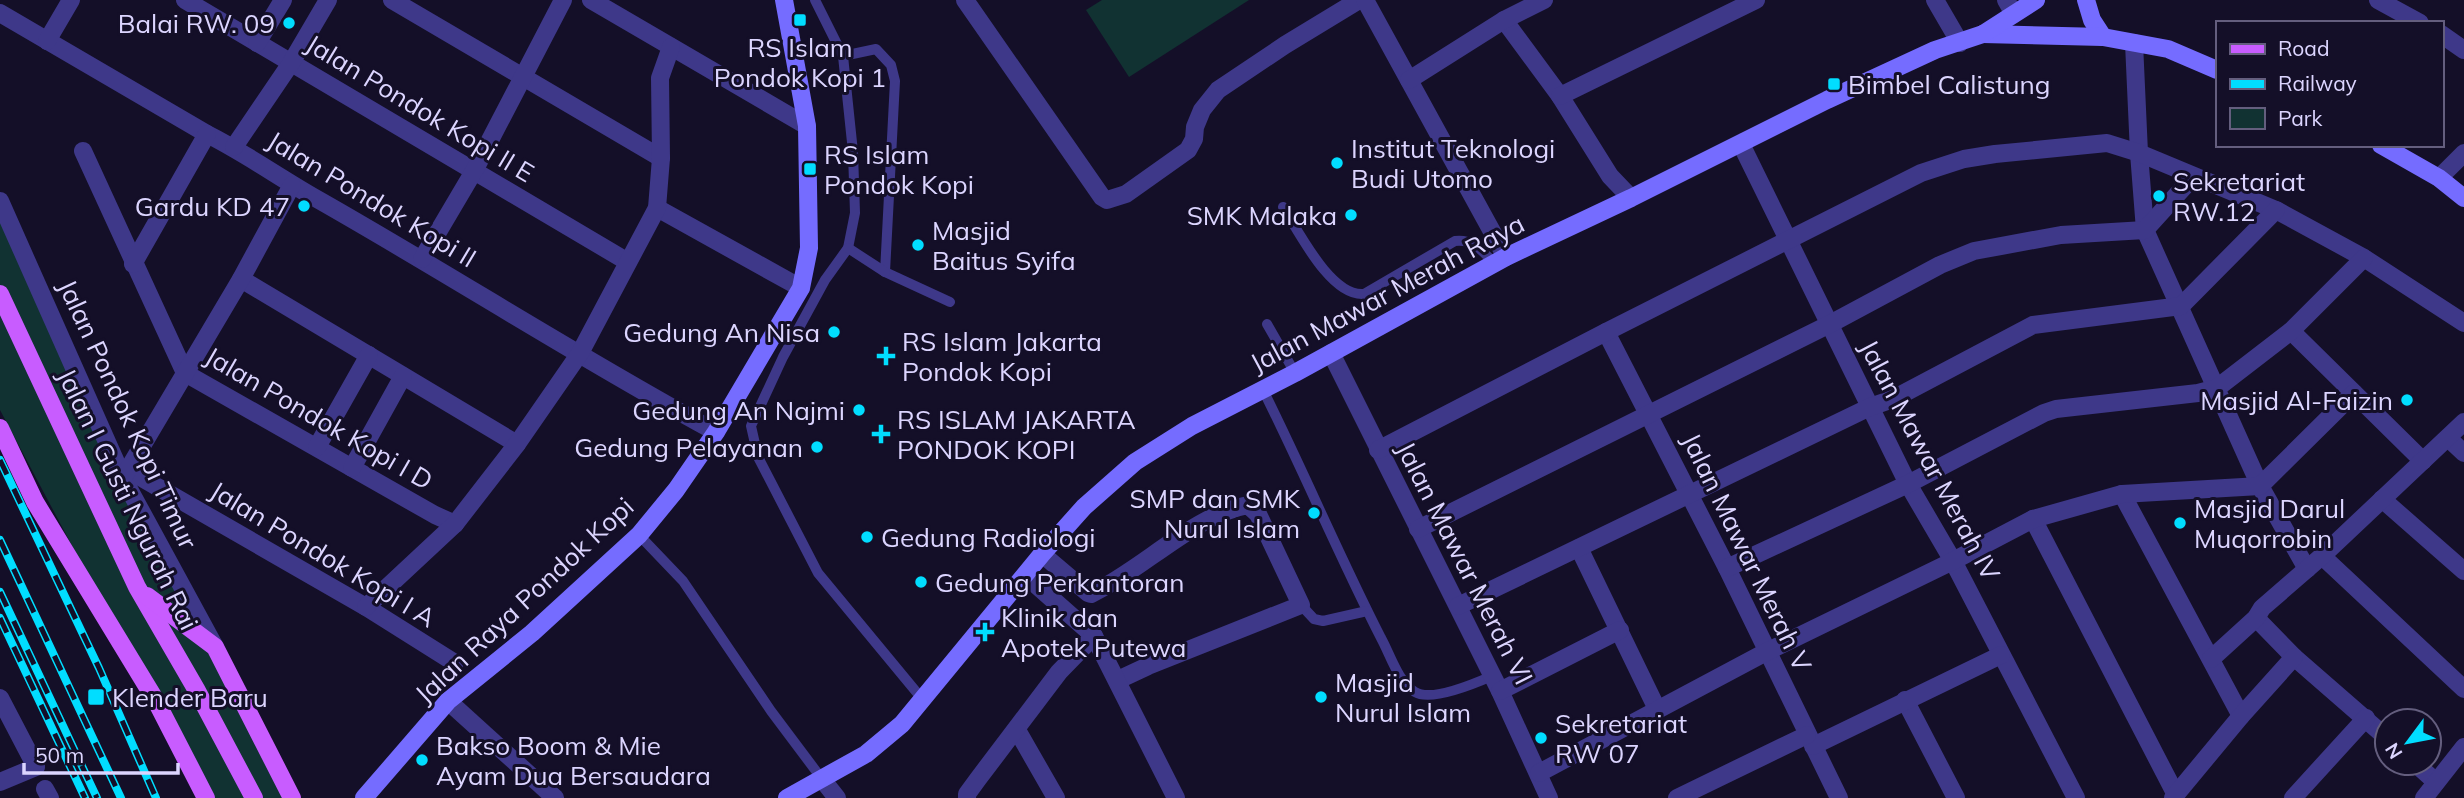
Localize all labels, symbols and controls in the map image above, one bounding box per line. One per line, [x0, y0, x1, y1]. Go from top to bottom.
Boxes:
place label: Balai RW. 09 [118, 7, 275, 40]
marker: RS Islam Pondok Kopi 1 [792, 12, 808, 28]
marker: Balai RW. 09 [281, 15, 297, 31]
legend [2216, 21, 2443, 147]
street label: Jalan Pondok Kopi II E [300, 27, 540, 189]
place label: RS Islam Pondok Kopi 1 [714, 31, 886, 94]
text: Road [2278, 35, 2329, 61]
place label: Bimbel Calistung [1848, 68, 2051, 101]
text: Railway [2278, 70, 2357, 96]
marker: Bimbel Calistung [1826, 76, 1842, 92]
text: Park [2278, 105, 2322, 131]
street label: Jalan Pondok Kopi II [261, 124, 483, 274]
place label: Institut Teknologi Budi Utomo [1351, 132, 1555, 195]
place label: RS Islam Pondok Kopi [824, 138, 974, 201]
marker: Institut Teknologi Budi Utomo [1329, 155, 1345, 171]
marker: RS Islam Pondok Kopi [802, 161, 818, 177]
place label: Sekretariat RW.12 [2173, 165, 2305, 228]
marker: Sekretariat RW.12 [2151, 188, 2167, 204]
place label: Gardu KD 47 [135, 190, 290, 223]
marker: Gardu KD 47 [296, 198, 312, 214]
place label: SMK Malaka [1187, 199, 1337, 232]
street label: Jalan Mawar Merah Raya [1244, 207, 1530, 379]
marker: SMK Malaka [1343, 207, 1359, 223]
place label: Masjid Baitus Syifa [932, 214, 1076, 277]
marker: Masjid Baitus Syifa [910, 237, 926, 253]
street label: Jalan Pondok Kopi Timur [51, 274, 205, 555]
place label: Gedung An Nisa [623, 316, 820, 349]
marker: Gedung An Nisa [826, 324, 842, 340]
place label: RS Islam Jakarta Pondok Kopi [902, 325, 1102, 388]
street label: Jalan Mawar Merah IV [1852, 334, 2008, 587]
street label: Jalan Pondok Kopi I D [199, 339, 439, 497]
marker: RS Islam Jakarta Pondok Kopi [876, 346, 896, 366]
street label: Jalan I Gusti Ngurah Rai [50, 363, 206, 635]
place label: Masjid Al-Faizin [2200, 384, 2393, 417]
marker: Masjid Al-Faizin [2399, 392, 2415, 408]
place label: Gedung An Najmi [632, 394, 845, 427]
marker: Gedung An Najmi [851, 402, 867, 418]
place label: RS ISLAM JAKARTA PONDOK KOPI [897, 403, 1136, 466]
marker: RS ISLAM JAKARTA PONDOK KOPI [871, 424, 891, 444]
street label: Jalan Mawar Merah V [1675, 427, 1820, 677]
place label: Gedung Pelayanan [574, 431, 803, 464]
street label: Jalan Mawar Merah VI [1389, 436, 1541, 690]
marker: Gedung Pelayanan [809, 439, 825, 455]
street label: Jalan Pondok Kopi I A [204, 474, 442, 634]
place label: SMP dan SMK Nurul Islam [1130, 482, 1301, 545]
street label: Jalan Raya Pondok Kopi [408, 490, 640, 710]
place label: Masjid Darul Muqorrobin [2194, 492, 2345, 555]
marker: SMP dan SMK Nurul Islam [1306, 505, 1322, 521]
marker: Masjid Darul Muqorrobin [2172, 515, 2188, 531]
place label: Gedung Radiologi [881, 521, 1096, 554]
marker: Gedung Radiologi [859, 529, 875, 545]
place label: Gedung Perkantoran [935, 566, 1184, 599]
marker: Gedung Perkantoran [913, 574, 929, 590]
place label: Klinik dan Apotek Putewa [1001, 601, 1186, 664]
marker: Klinik dan Apotek Putewa [975, 622, 995, 642]
place label: Masjid Nurul Islam [1335, 666, 1471, 729]
place label: Klender Baru [112, 681, 268, 714]
marker: Klender Baru [86, 687, 106, 707]
marker: Masjid Nurul Islam [1313, 689, 1329, 705]
place label: Sekretariat RW 07 [1555, 707, 1687, 770]
north arrow [2373, 707, 2443, 777]
place label: Bakso Boom & Mie Ayam Dua Bersaudara [436, 729, 711, 792]
marker: Sekretariat RW 07 [1533, 730, 1549, 746]
scale bar [24, 732, 178, 776]
text: N [2380, 739, 2408, 763]
text: 50 m [35, 742, 84, 768]
marker: Bakso Boom & Mie Ayam Dua Bersaudara [414, 752, 430, 768]

